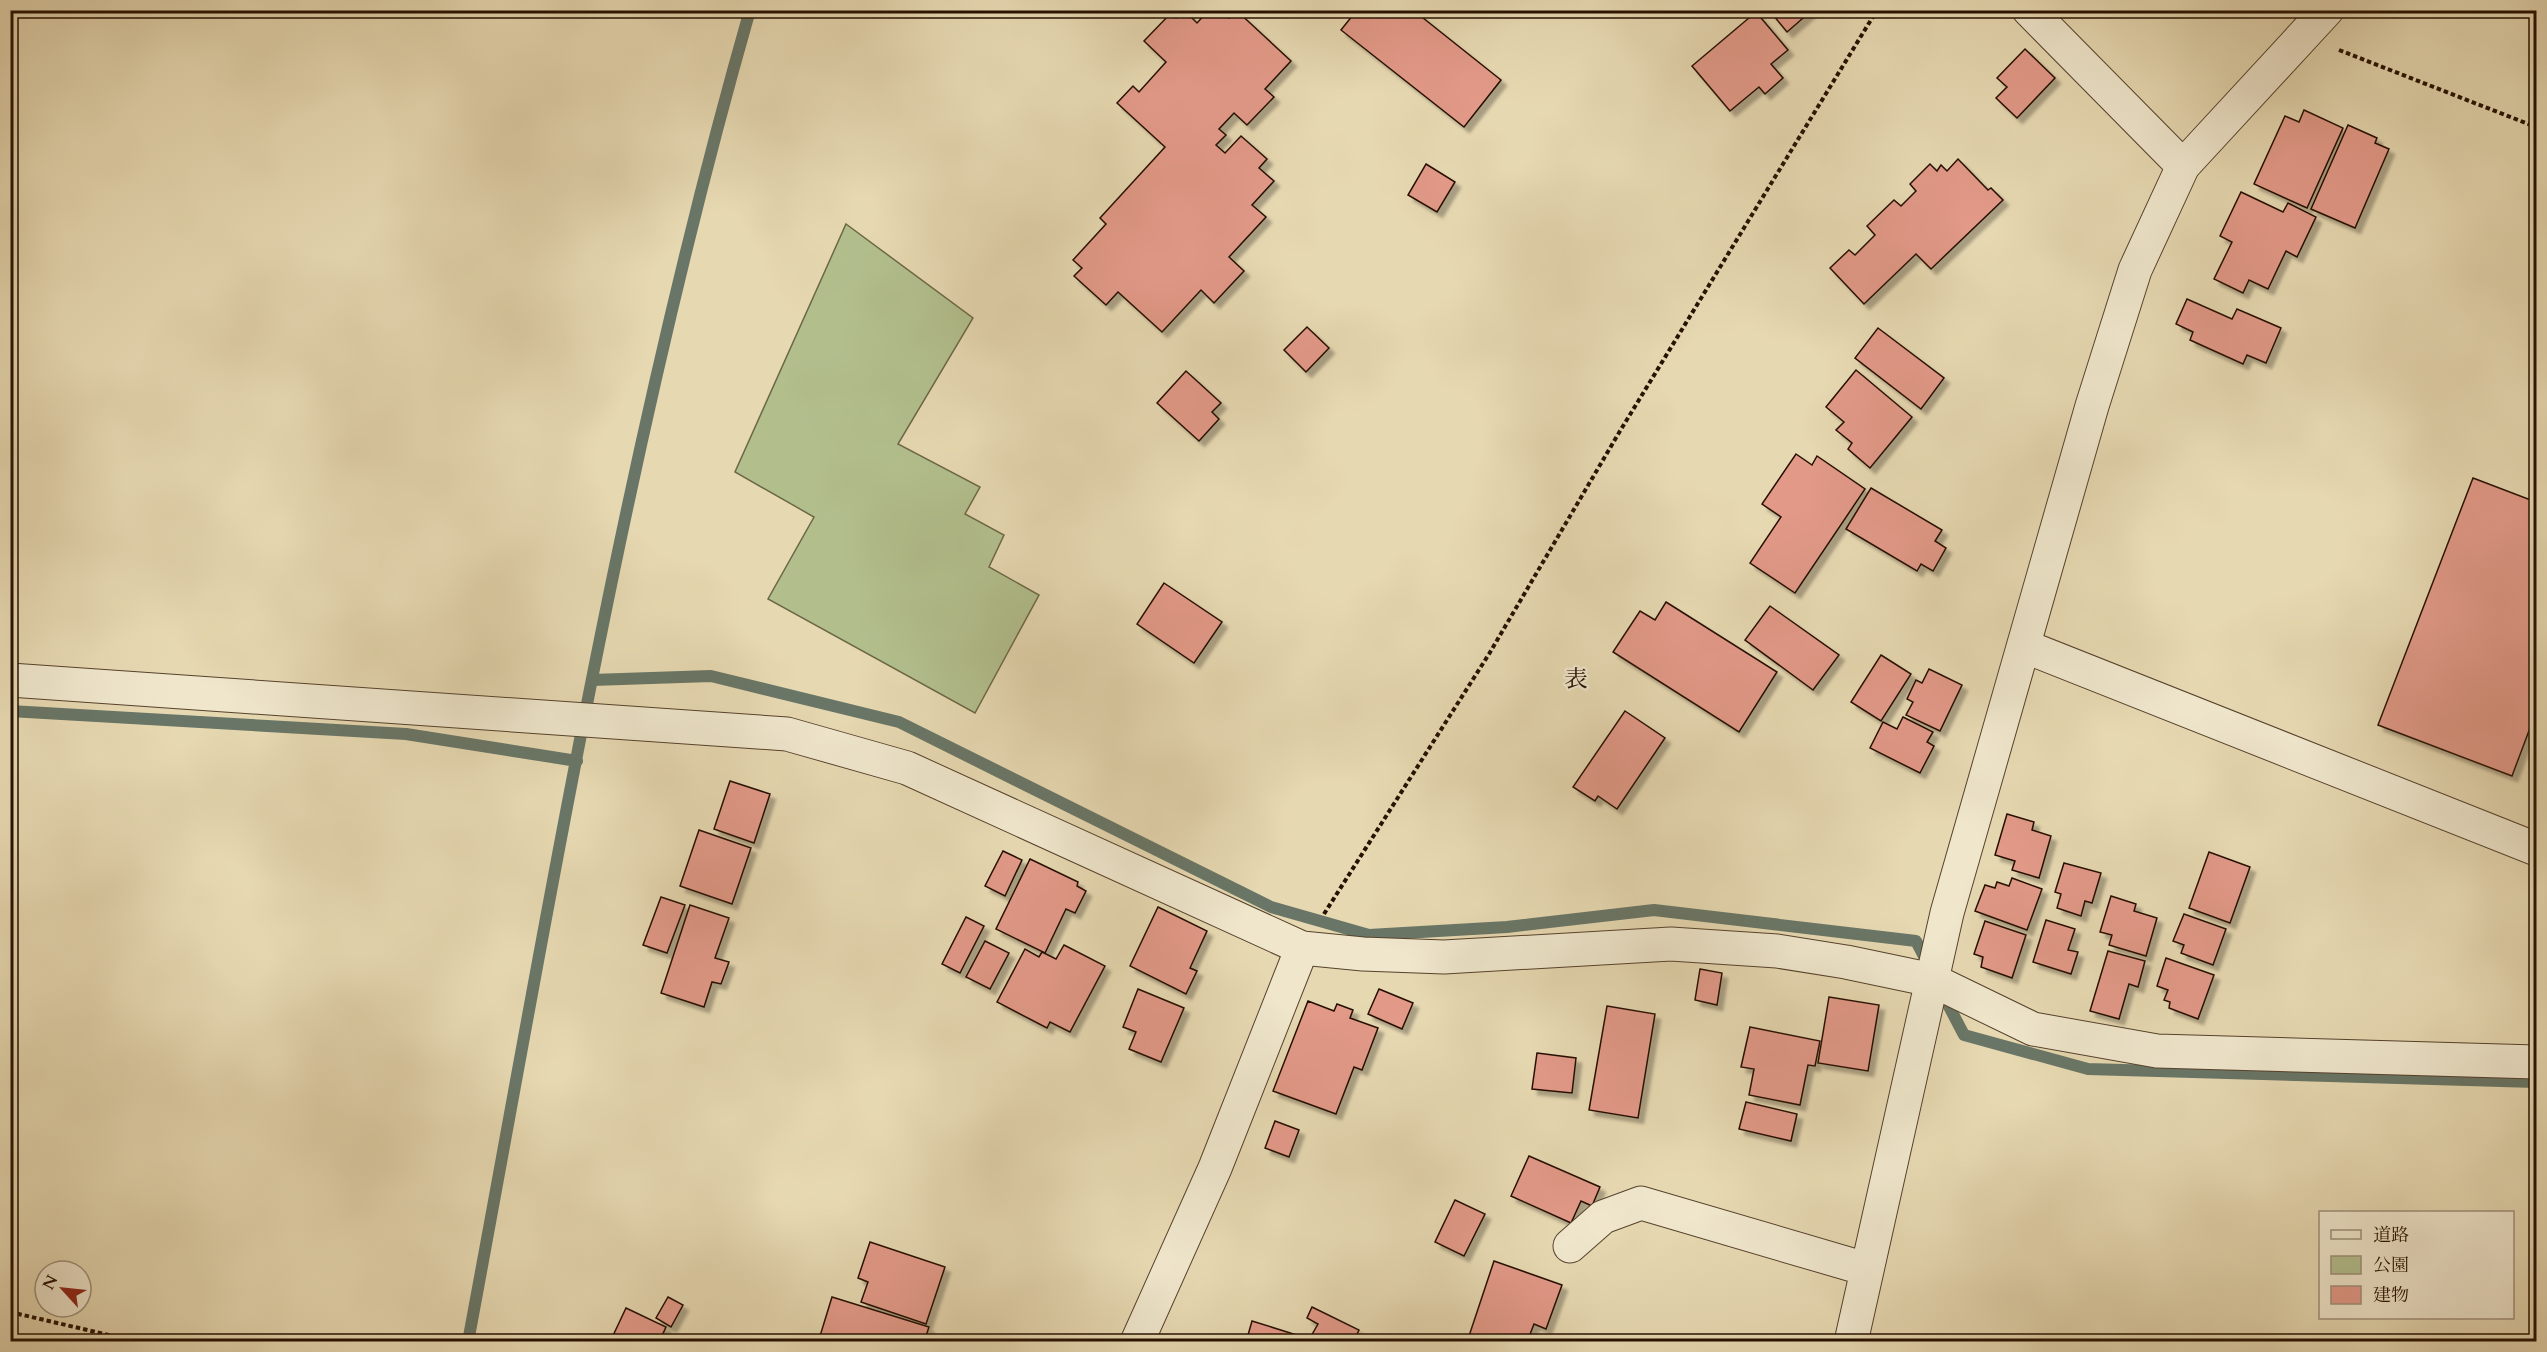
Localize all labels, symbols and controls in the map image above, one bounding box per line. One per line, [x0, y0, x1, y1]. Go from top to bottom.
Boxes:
district label: 表 [1564, 663, 1588, 696]
legend [2319, 1211, 2514, 1319]
text: 道路 [2373, 1223, 2409, 1248]
text: 公園 [2373, 1253, 2409, 1278]
north arrow [33, 1259, 93, 1319]
text: N [38, 1271, 64, 1294]
text: 建物 [2373, 1283, 2409, 1308]

